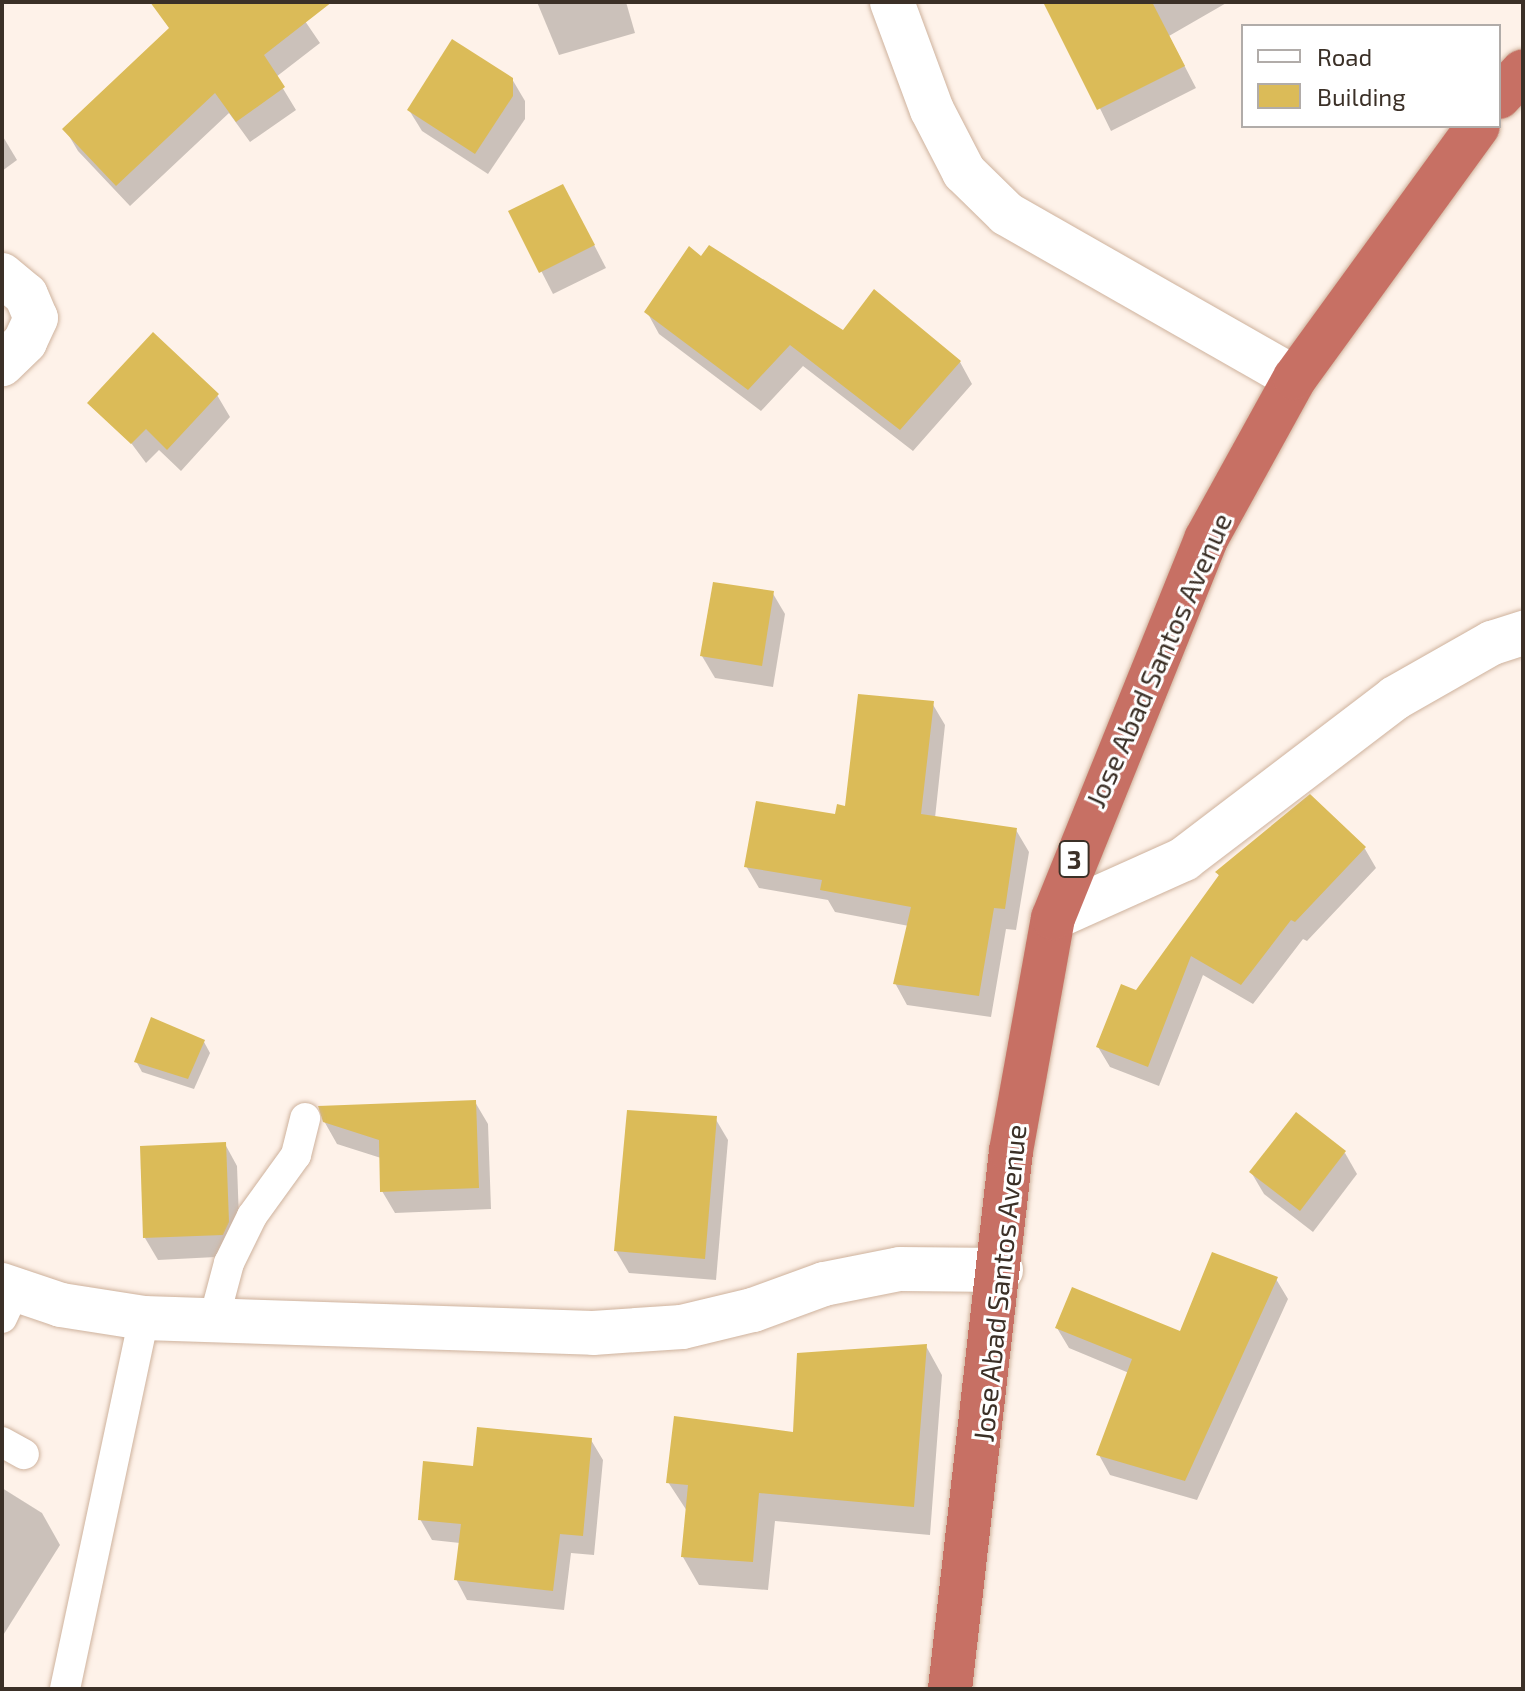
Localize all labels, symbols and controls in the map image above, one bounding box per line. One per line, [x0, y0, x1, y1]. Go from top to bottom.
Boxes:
legend [1241, 24, 1501, 128]
text: Road [1317, 42, 1372, 71]
text: Building [1317, 82, 1406, 111]
street label: Jose Abad Santos Avenue [1078, 507, 1238, 813]
road number: 3 [1058, 837, 1090, 881]
street label: Jose Abad Santos Avenue [966, 1122, 1032, 1444]

